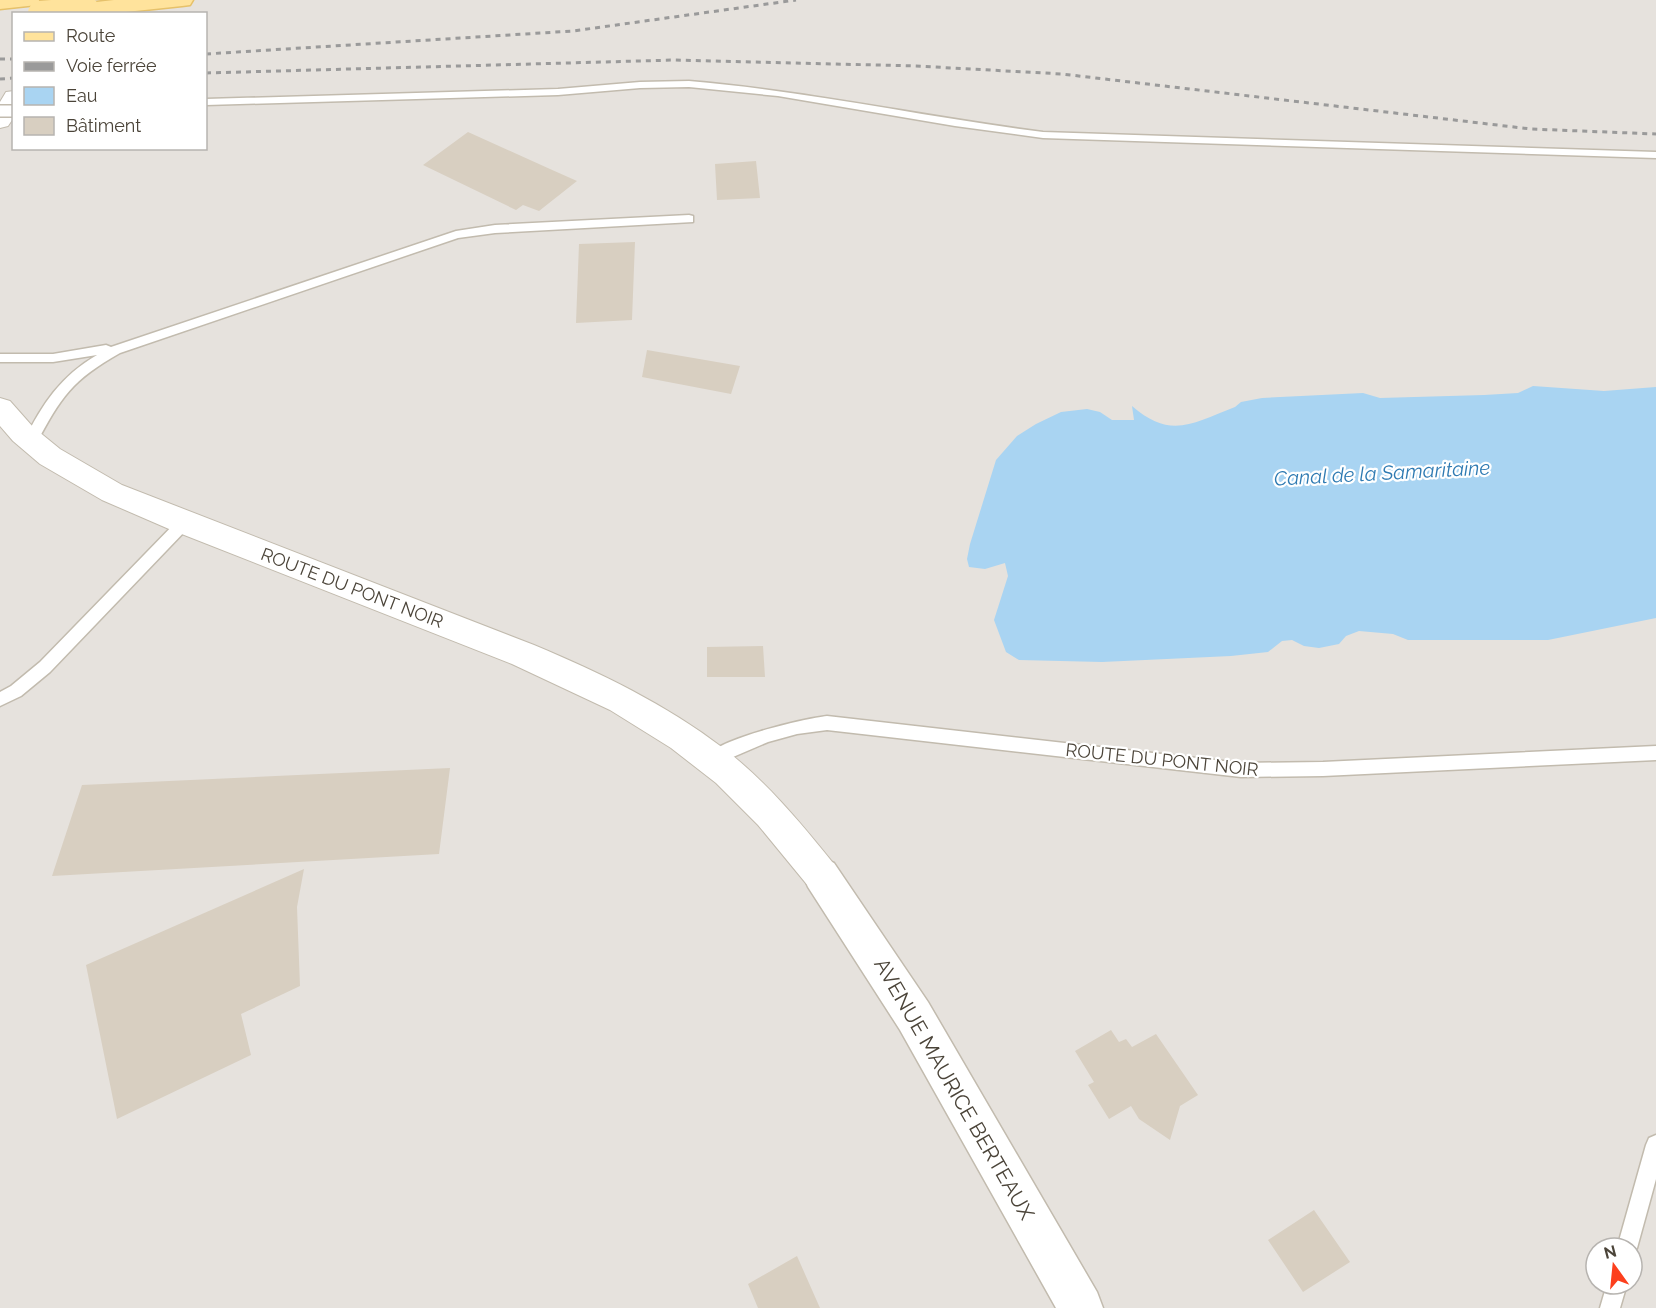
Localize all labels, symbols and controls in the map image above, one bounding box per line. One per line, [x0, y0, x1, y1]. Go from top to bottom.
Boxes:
legend [12, 12, 207, 150]
text: Route [66, 25, 116, 46]
text: Voie ferrée [66, 55, 157, 76]
text: Eau [66, 85, 97, 106]
text: Bâtiment [66, 115, 141, 136]
water label: Canal de la Samaritaine [1273, 455, 1491, 491]
street label: ROUTE DU PONT NOIR [258, 543, 447, 632]
street label: ROUTE DU PONT NOIR [1065, 739, 1260, 780]
street label: AVENUE MAURICE BERTEAUX [869, 953, 1040, 1225]
north arrow [1584, 1236, 1644, 1296]
text: N [1602, 1241, 1619, 1263]

